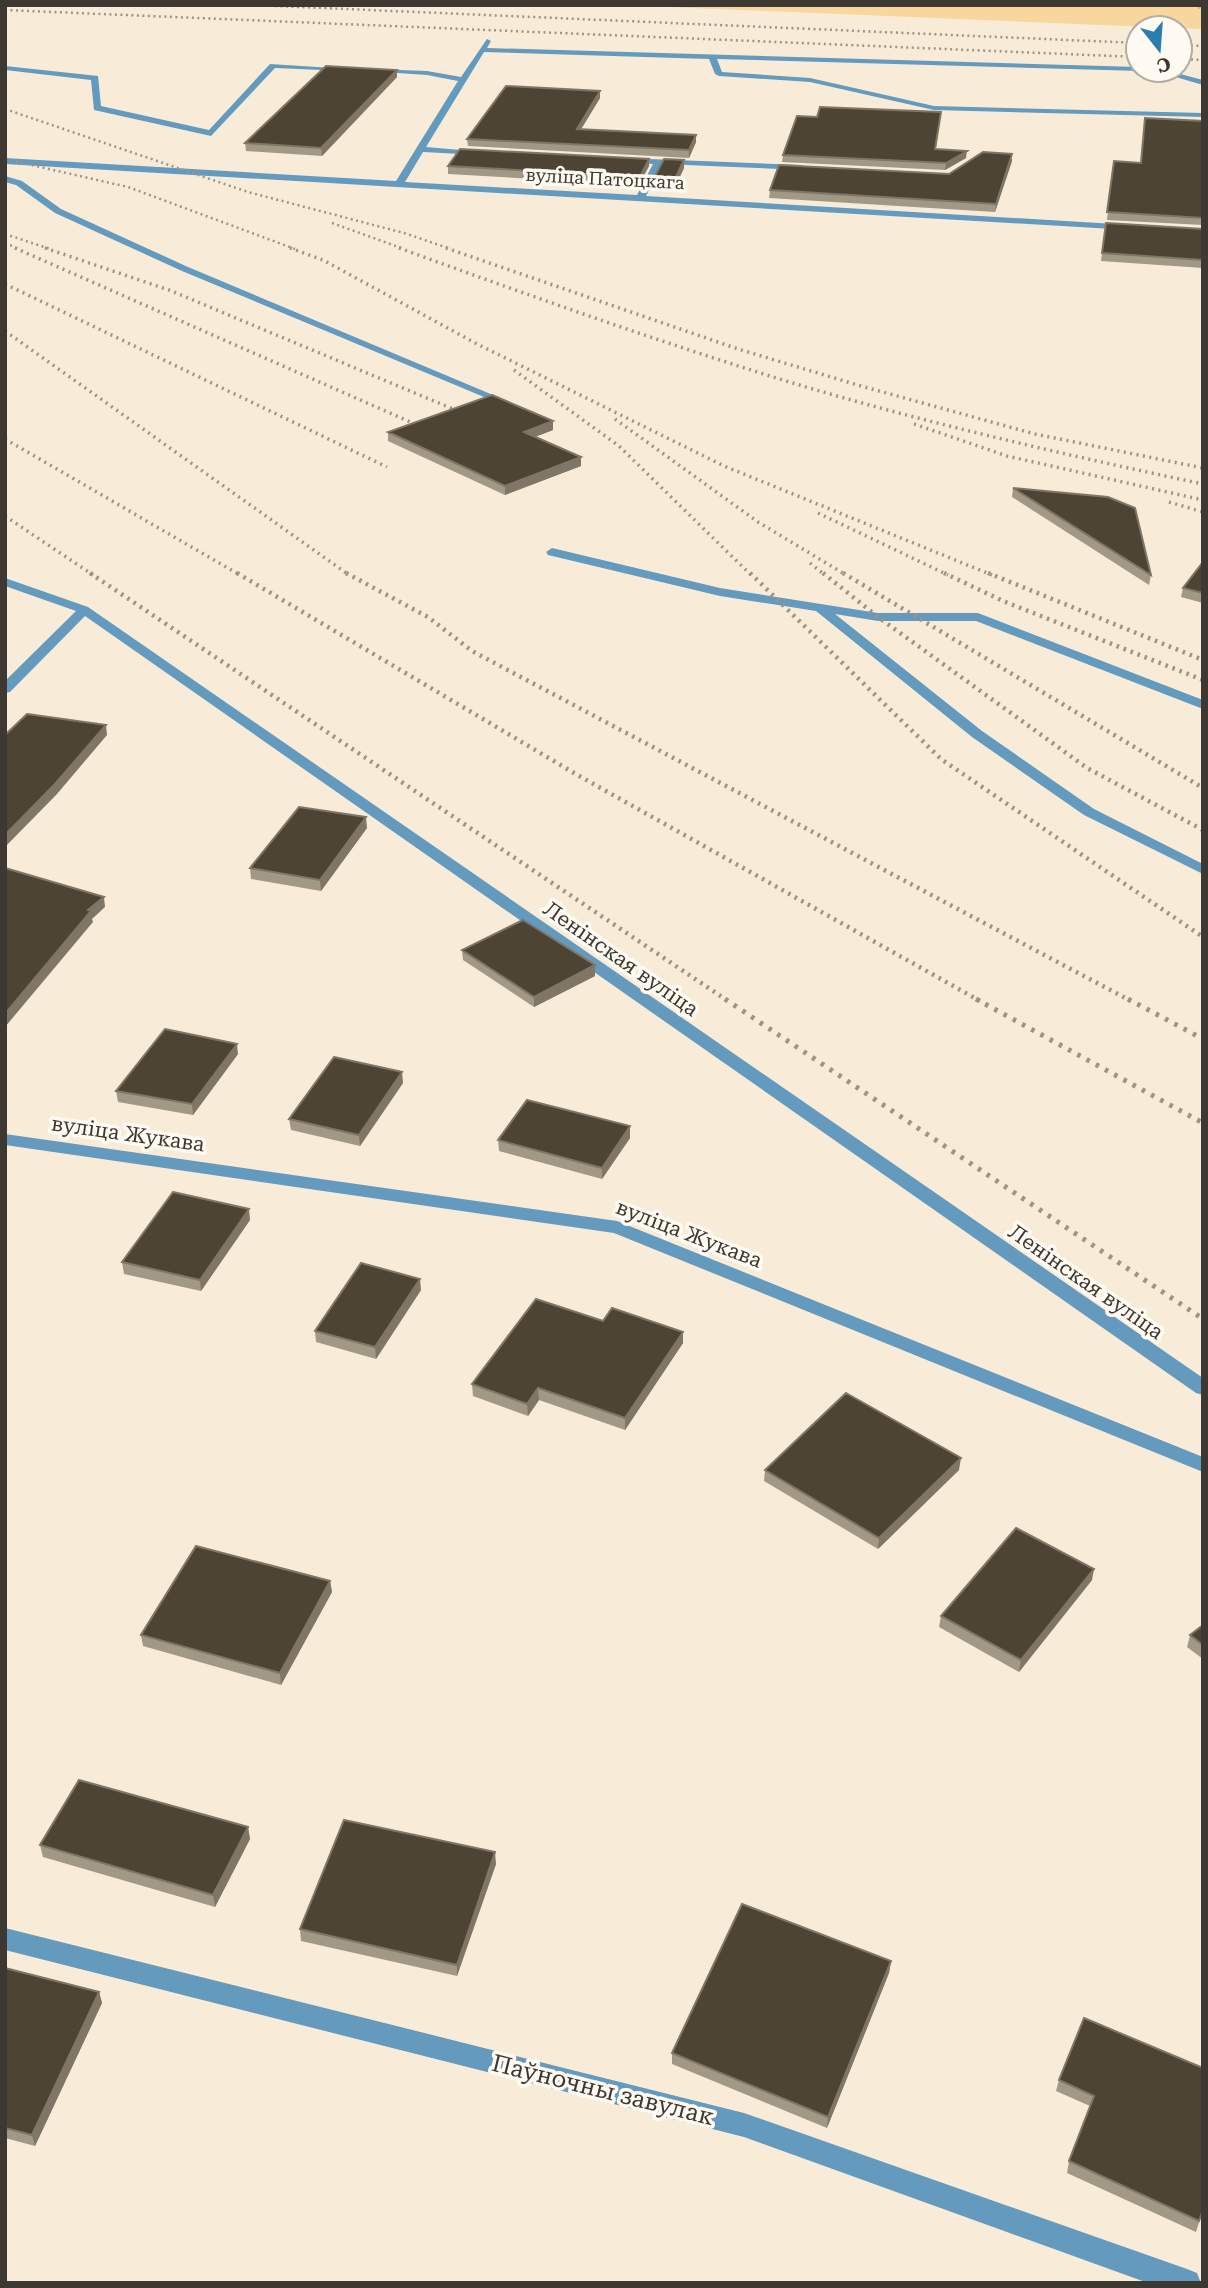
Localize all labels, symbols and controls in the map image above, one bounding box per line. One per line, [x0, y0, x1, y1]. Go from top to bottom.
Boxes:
north arrow [1124, 14, 1194, 84]
text: С [1154, 52, 1174, 78]
street label: вуліца Патоцкага [525, 164, 685, 193]
street label: Ленінская вуліца [539, 897, 704, 1022]
street label: вуліца Жукава [50, 1111, 207, 1157]
street label: вуліца Жукава [613, 1195, 766, 1273]
street label: Ленінская вуліца [1004, 1220, 1169, 1345]
street label: Паўночны завулак [489, 2049, 717, 2131]

